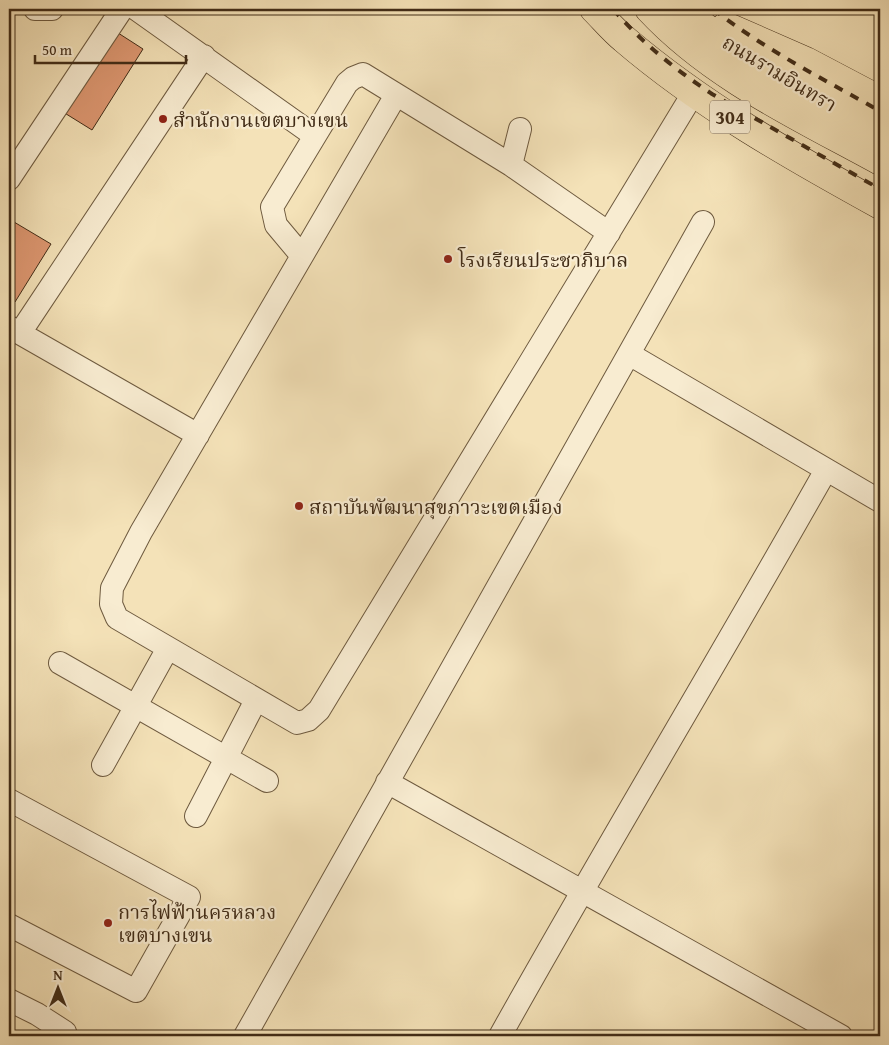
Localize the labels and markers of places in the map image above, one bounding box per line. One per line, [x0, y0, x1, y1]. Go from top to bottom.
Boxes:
place label: สำนักงานเขตบางเขน [173, 105, 348, 134]
marker: สำนักงานเขตบางเขน [157, 113, 169, 125]
place label: โรงเรียนประชาภิบาล [457, 245, 628, 274]
marker: โรงเรียนประชาภิบาล [442, 253, 454, 265]
place label: สถาบันพัฒนาสุขภาวะเขตเมือง [309, 492, 563, 521]
marker: สถาบันพัฒนาสุขภาวะเขตเมือง [293, 500, 305, 512]
place label: การไฟฟ้านครหลวง เขตบางเขน [118, 897, 276, 949]
marker: การไฟฟ้านครหลวง เขตบางเขน [102, 917, 114, 929]

